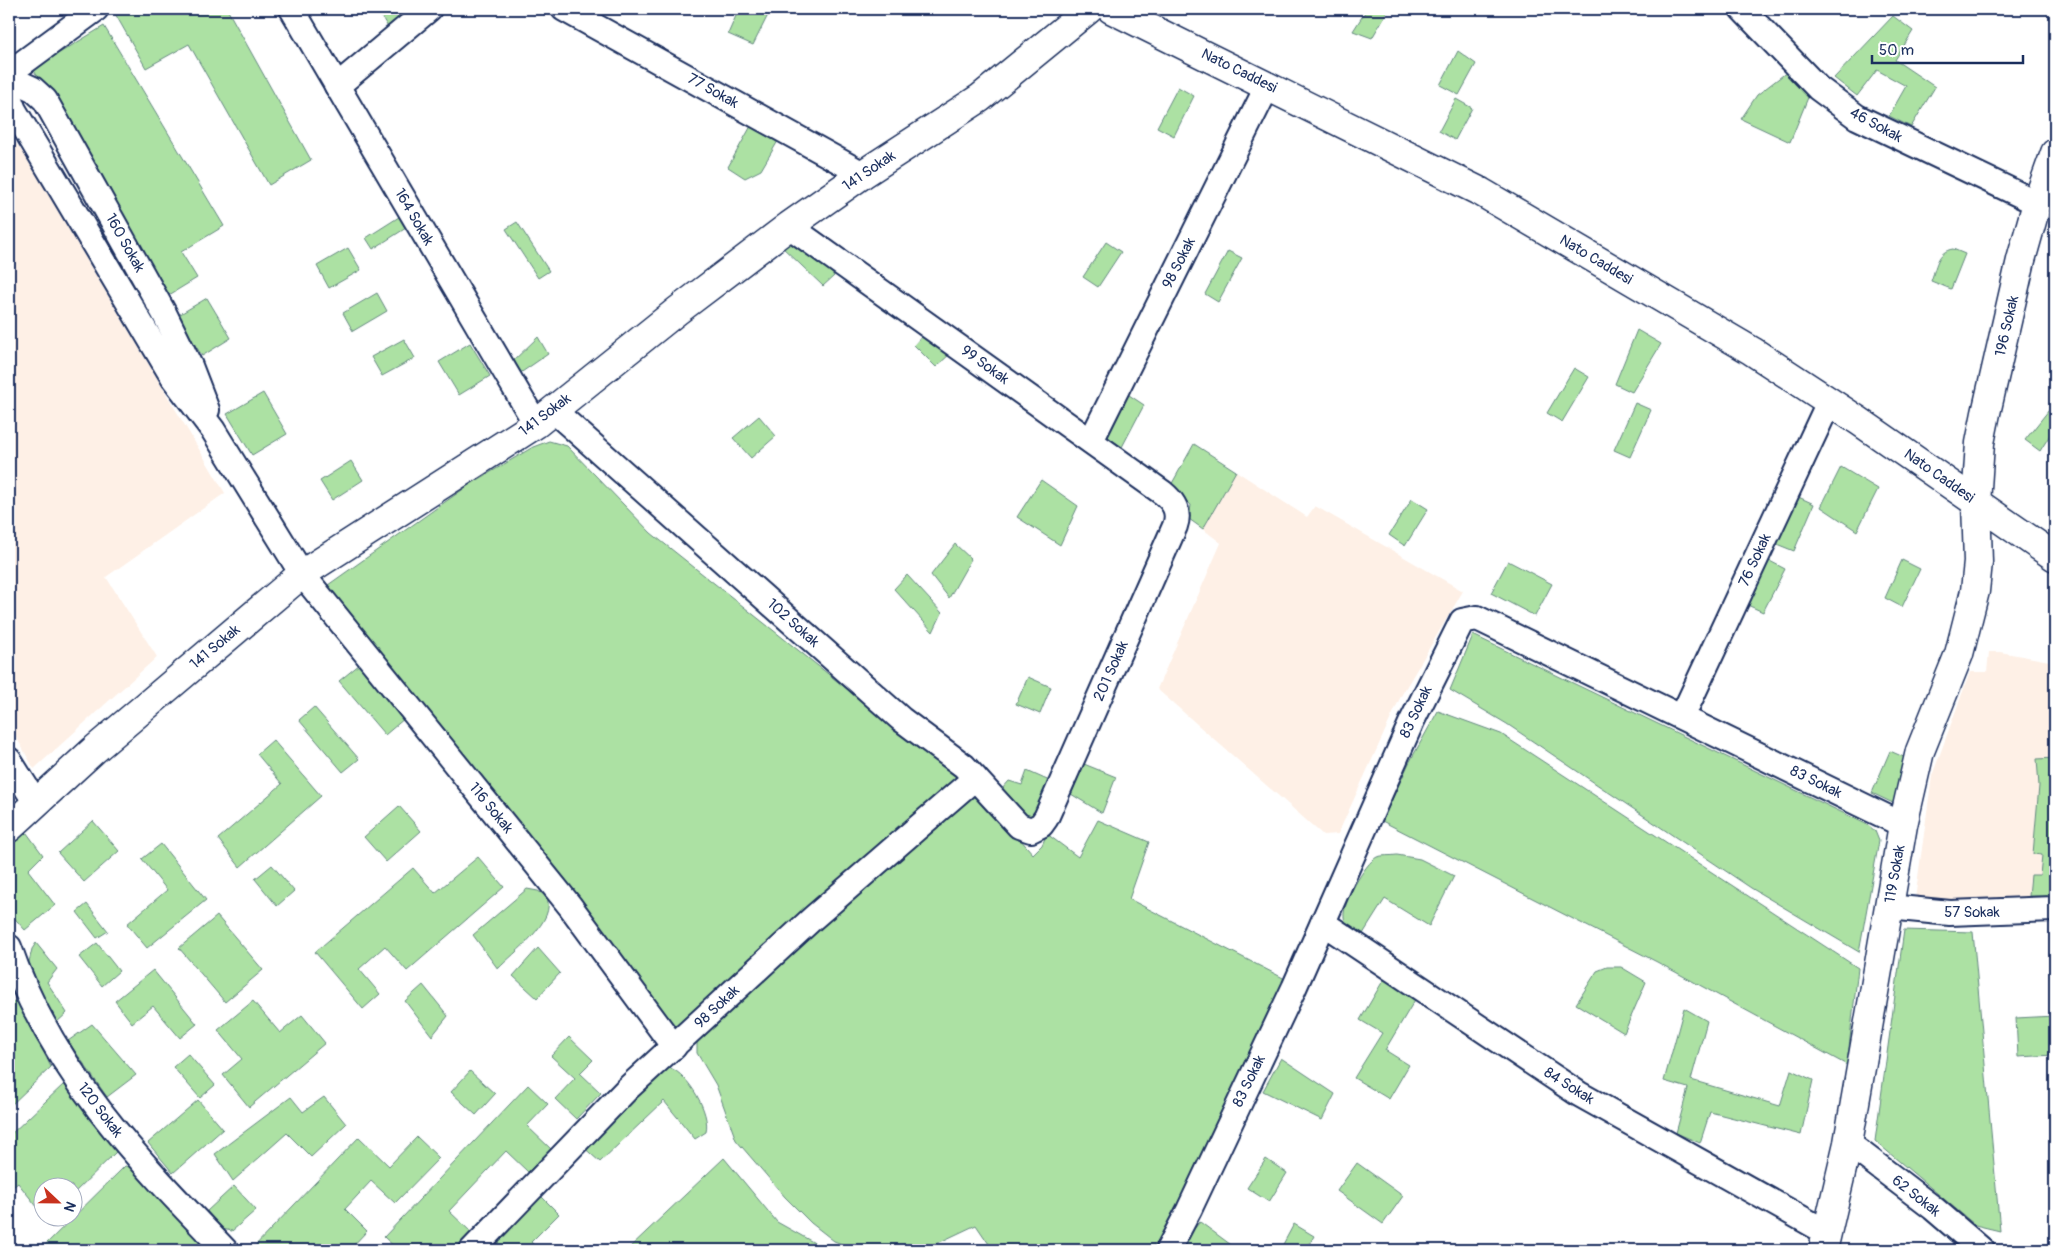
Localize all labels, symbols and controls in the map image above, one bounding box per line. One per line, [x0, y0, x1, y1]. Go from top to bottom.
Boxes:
scale bar [1872, 32, 2023, 64]
text: 50 m [1879, 41, 1914, 60]
street label: Nato Caddesi [1198, 45, 1280, 98]
street label: 77 Sokak [684, 69, 742, 113]
street label: 46 Sokak [1846, 103, 1906, 147]
street label: 141 Sokak [839, 146, 900, 196]
street label: 164 Sokak [390, 185, 438, 250]
street label: 160 Sokak [101, 210, 149, 276]
street label: Nato Caddesi [1556, 231, 1636, 289]
street label: 98 Sokak [1158, 234, 1200, 292]
street label: 196 Sokak [1991, 293, 2023, 358]
street label: 99 Sokak [957, 341, 1013, 389]
street label: 141 Sokak [515, 389, 575, 441]
street label: Nato Caddesi [1900, 445, 1978, 507]
street label: 76 Sokak [1735, 530, 1776, 589]
street label: 102 Sokak [763, 595, 824, 652]
street label: 141 Sokak [186, 620, 245, 674]
street label: 201 Sokak [1089, 637, 1133, 704]
street label: 83 Sokak [1396, 682, 1437, 741]
street label: 83 Sokak [1787, 761, 1846, 803]
street label: 116 Sokak [465, 779, 518, 838]
street label: 119 Sokak [1881, 843, 1910, 905]
street label: 57 Sokak [1944, 903, 2001, 922]
street label: 98 Sokak [690, 981, 744, 1033]
street label: 83 Sokak [1228, 1051, 1270, 1110]
street label: 84 Sokak [1540, 1063, 1598, 1109]
street label: 120 Sokak [73, 1079, 127, 1142]
street label: 62 Sokak [1888, 1171, 1945, 1221]
north arrow [32, 1176, 82, 1226]
text: N [60, 1199, 79, 1214]

